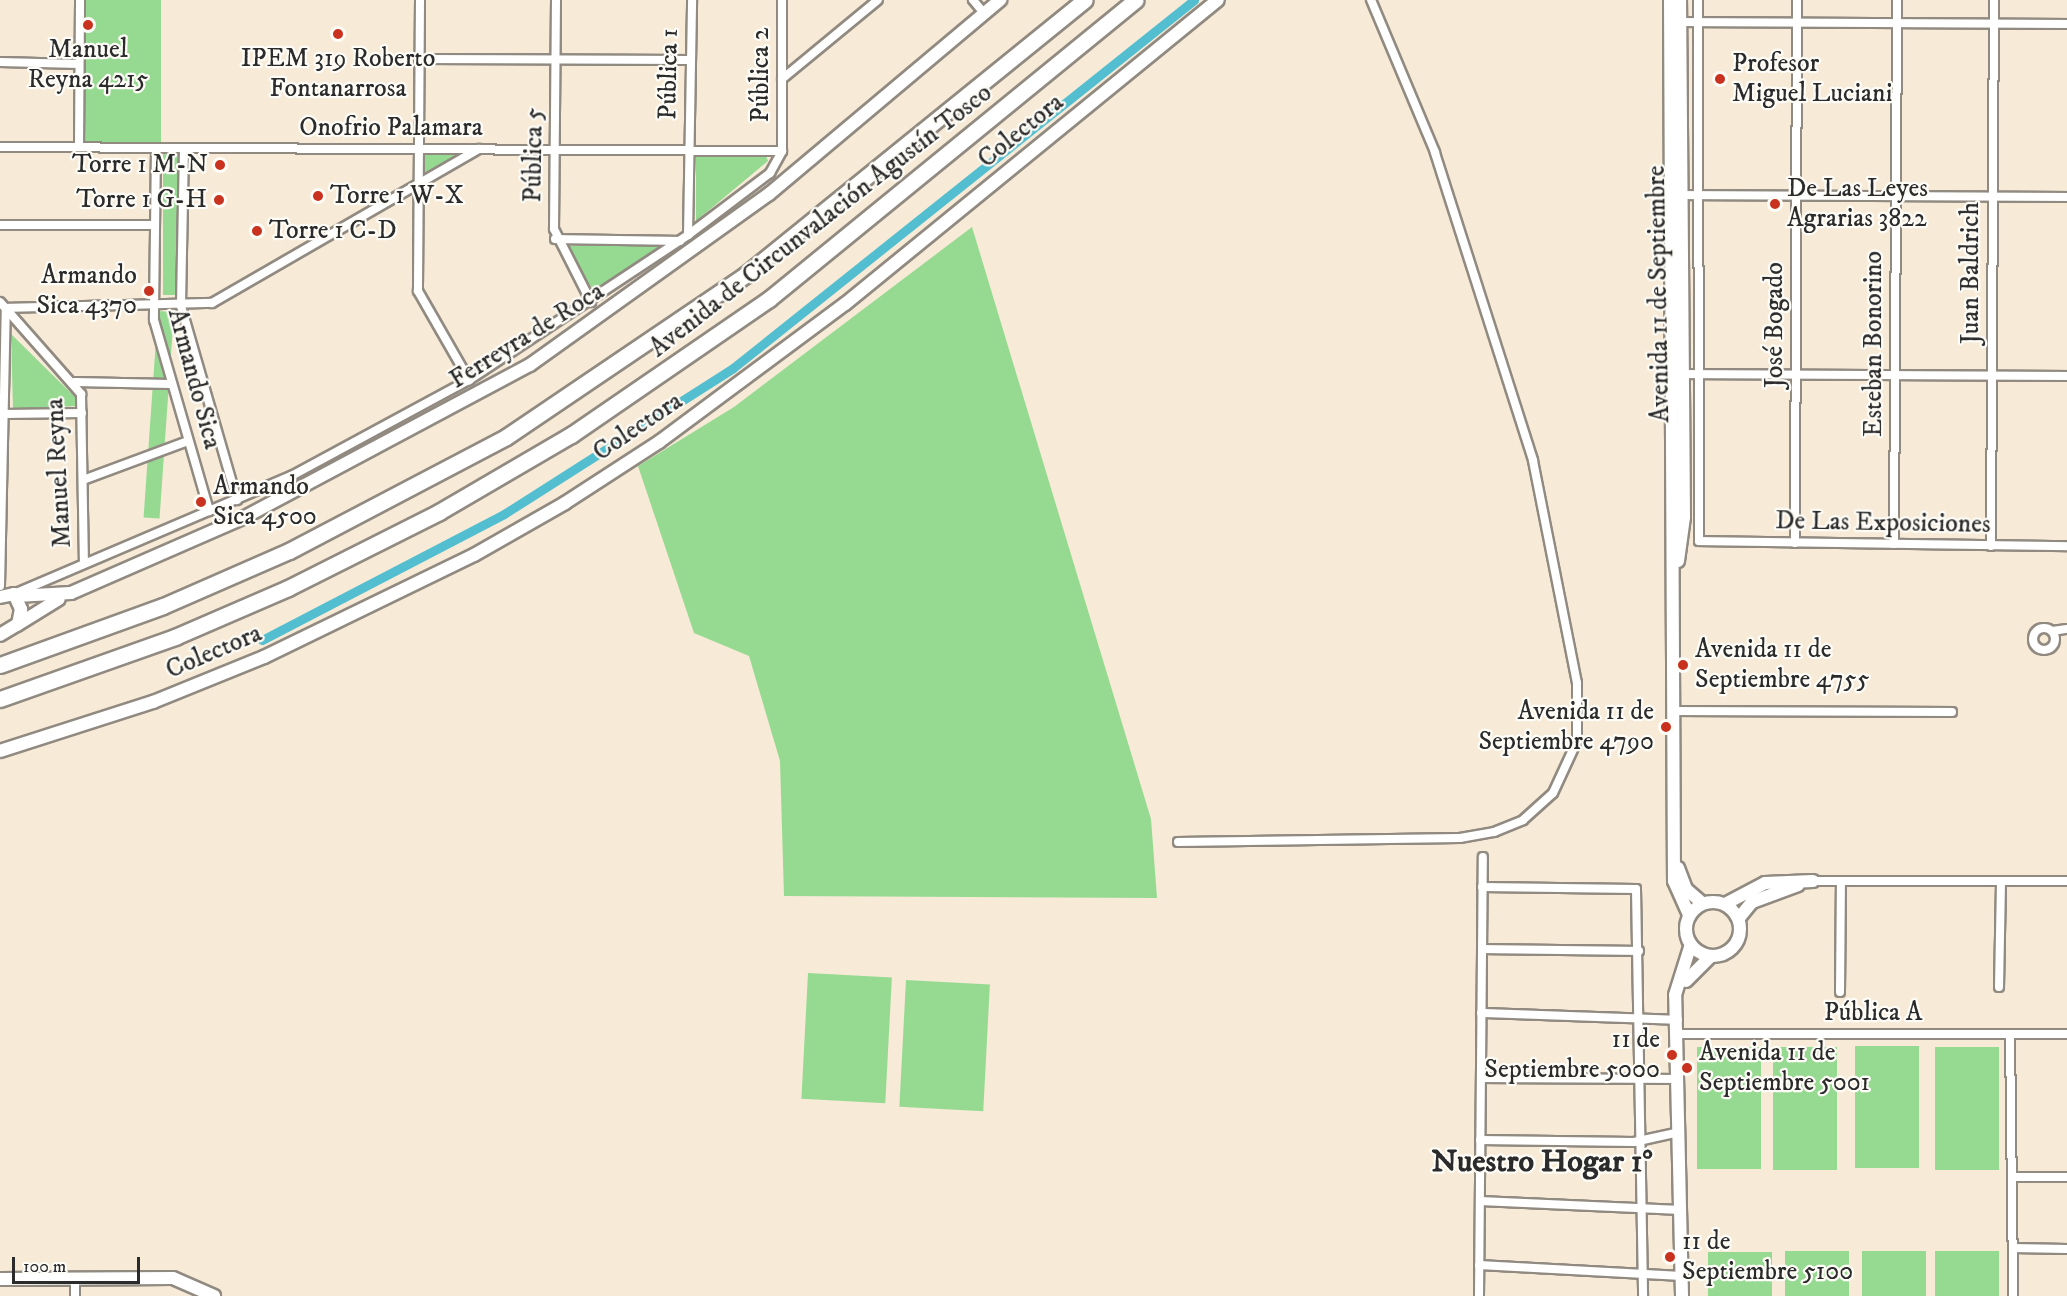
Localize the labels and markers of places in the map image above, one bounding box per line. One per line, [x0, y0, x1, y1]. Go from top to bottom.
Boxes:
marker: Manuel Reyna 4215 [81, 18, 95, 32]
marker: IPEM 319 Roberto Fontanarrosa [331, 27, 345, 41]
place label: Manuel Reyna 4215 [28, 34, 148, 96]
place label: IPEM 319 Roberto Fontanarrosa [241, 43, 435, 104]
place label: Profesor Miguel Luciani [1732, 48, 1892, 110]
marker: Profesor Miguel Luciani [1713, 72, 1727, 86]
place label: Torre 1 M-N [72, 149, 208, 181]
marker: Torre 1 M-N [213, 158, 227, 172]
place label: De Las Leyes Agrarias 3822 [1787, 173, 1928, 234]
place label: Torre 1 W-X [330, 180, 463, 212]
place label: Torre 1 G-H [76, 184, 207, 216]
marker: Torre 1 W-X [311, 189, 325, 203]
marker: Torre 1 G-H [212, 193, 226, 207]
marker: De Las Leyes Agrarias 3822 [1768, 197, 1782, 211]
place label: Torre 1 C-D [269, 215, 396, 247]
marker: Torre 1 C-D [250, 224, 264, 238]
place label: Armando Sica 4370 [36, 260, 137, 322]
marker: Armando Sica 4370 [142, 284, 156, 298]
place label: Armando Sica 4500 [213, 471, 317, 532]
marker: Armando Sica 4500 [194, 495, 208, 509]
place label: Avenida 11 de Septiembre 4755 [1695, 634, 1869, 696]
marker: Avenida 11 de Septiembre 4755 [1676, 658, 1690, 672]
place label: Avenida 11 de Septiembre 4790 [1478, 696, 1654, 758]
marker: Avenida 11 de Septiembre 4790 [1659, 720, 1673, 734]
place label: 11 de Septiembre 5000 [1484, 1024, 1660, 1086]
place label: Avenida 11 de Septiembre 5001 [1699, 1037, 1870, 1098]
marker: 11 de Septiembre 5000 [1665, 1048, 1679, 1062]
marker: Avenida 11 de Septiembre 5001 [1680, 1061, 1694, 1075]
place label: 11 de Septiembre 5100 [1682, 1226, 1853, 1288]
marker: 11 de Septiembre 5100 [1663, 1250, 1677, 1264]

